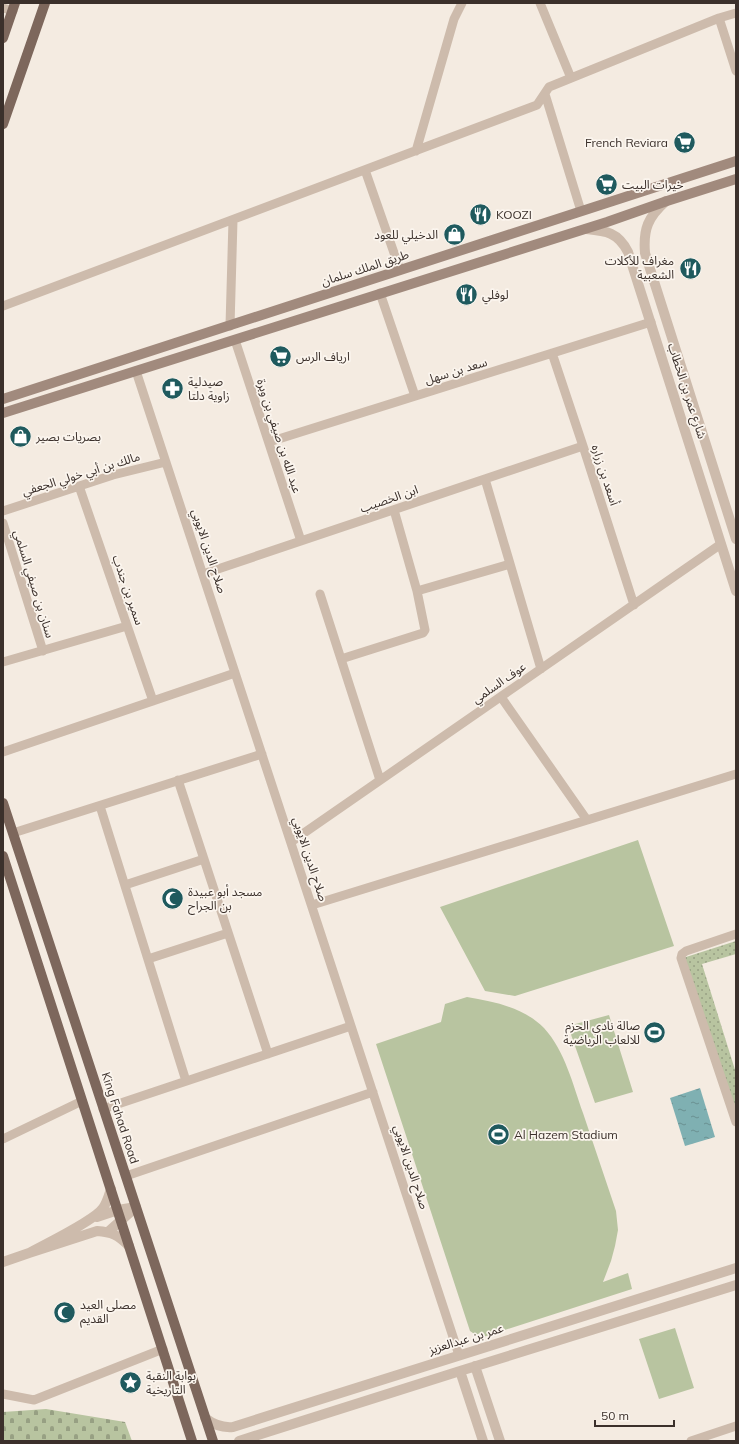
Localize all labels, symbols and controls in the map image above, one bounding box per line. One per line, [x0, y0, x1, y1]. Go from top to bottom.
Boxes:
supermarket icon: French Reviara [671, 130, 697, 156]
place label: French Reviara [585, 135, 668, 150]
supermarket icon: خيرات البيت [594, 172, 620, 198]
place label: خيرات البيت [622, 177, 684, 192]
restaurant icon: KOOZI [468, 202, 494, 228]
place label: KOOZI [496, 207, 532, 222]
shop icon: الدخيلي للعود [441, 222, 467, 248]
place label: الدخيلي للعود [374, 227, 438, 245]
street label: طريق الملك سلمان [319, 246, 411, 290]
place label: مغراف للأكلات الشعبية [605, 253, 674, 282]
restaurant icon: مغراف للأكلات الشعبية [677, 255, 703, 281]
restaurant icon: لوفلي [454, 282, 480, 308]
place label: لوفلي [482, 287, 509, 305]
street label: شارع عمر بن الخطاب [663, 341, 710, 441]
supermarket icon: ارياف الرس [267, 344, 293, 370]
place label: ارياف الرس [296, 349, 350, 364]
street label: سعد بن سهل [423, 354, 489, 387]
place label: صيدلية زاوية دلتا [188, 374, 230, 403]
pharmacy icon: صيدلية زاوية دلتا [160, 376, 186, 402]
street label: عبد الله بن صيفي بن وبرة [251, 377, 305, 496]
shop icon: بصريات بصير [8, 424, 34, 450]
place label: بصريات بصير [35, 429, 101, 444]
street label: أسعد بن زراره [589, 442, 622, 507]
street label: مالك بن أبي خولي الجعفي [20, 448, 143, 501]
street label: ابن الخصيب [358, 482, 420, 516]
street label: صلاح الدين الايوبي [186, 507, 230, 596]
street label: سنان بن صيفي السلمي [8, 528, 58, 641]
street label: سمير بن جندب [109, 553, 147, 627]
street label: عوف السلمي [469, 659, 530, 709]
street label: صلاح الدين الايوبي [287, 815, 331, 904]
place label: مسجد أبو عبيدة بن الجراح [188, 884, 262, 915]
mosque icon: مسجد أبو عبيدة بن الجراح [159, 886, 185, 912]
place label: صالة نادي الحزم للالعاب الرياضية [563, 1018, 640, 1047]
sports icon: صالة نادي الحزم للالعاب الرياضية [642, 1020, 668, 1046]
street label: King Fahad Road [99, 1070, 142, 1166]
sports icon: Al Hazem Stadium [485, 1122, 511, 1148]
street label: صلاح الدين الايوبي [388, 1123, 432, 1212]
place label: Al Hazem Stadium [514, 1127, 618, 1142]
place label: مصلى العيد القديم [80, 1297, 136, 1328]
mosque icon: مصلى العيد القديم [52, 1299, 78, 1325]
street label: عمر بن عبدالعزيز [426, 1320, 505, 1357]
place label: بوابة النقبة التاريخية [146, 1368, 196, 1397]
place icon: بوابة النقبة التاريخية [117, 1370, 143, 1396]
scale bar [595, 1402, 674, 1428]
text: 50 m [601, 1408, 629, 1423]

